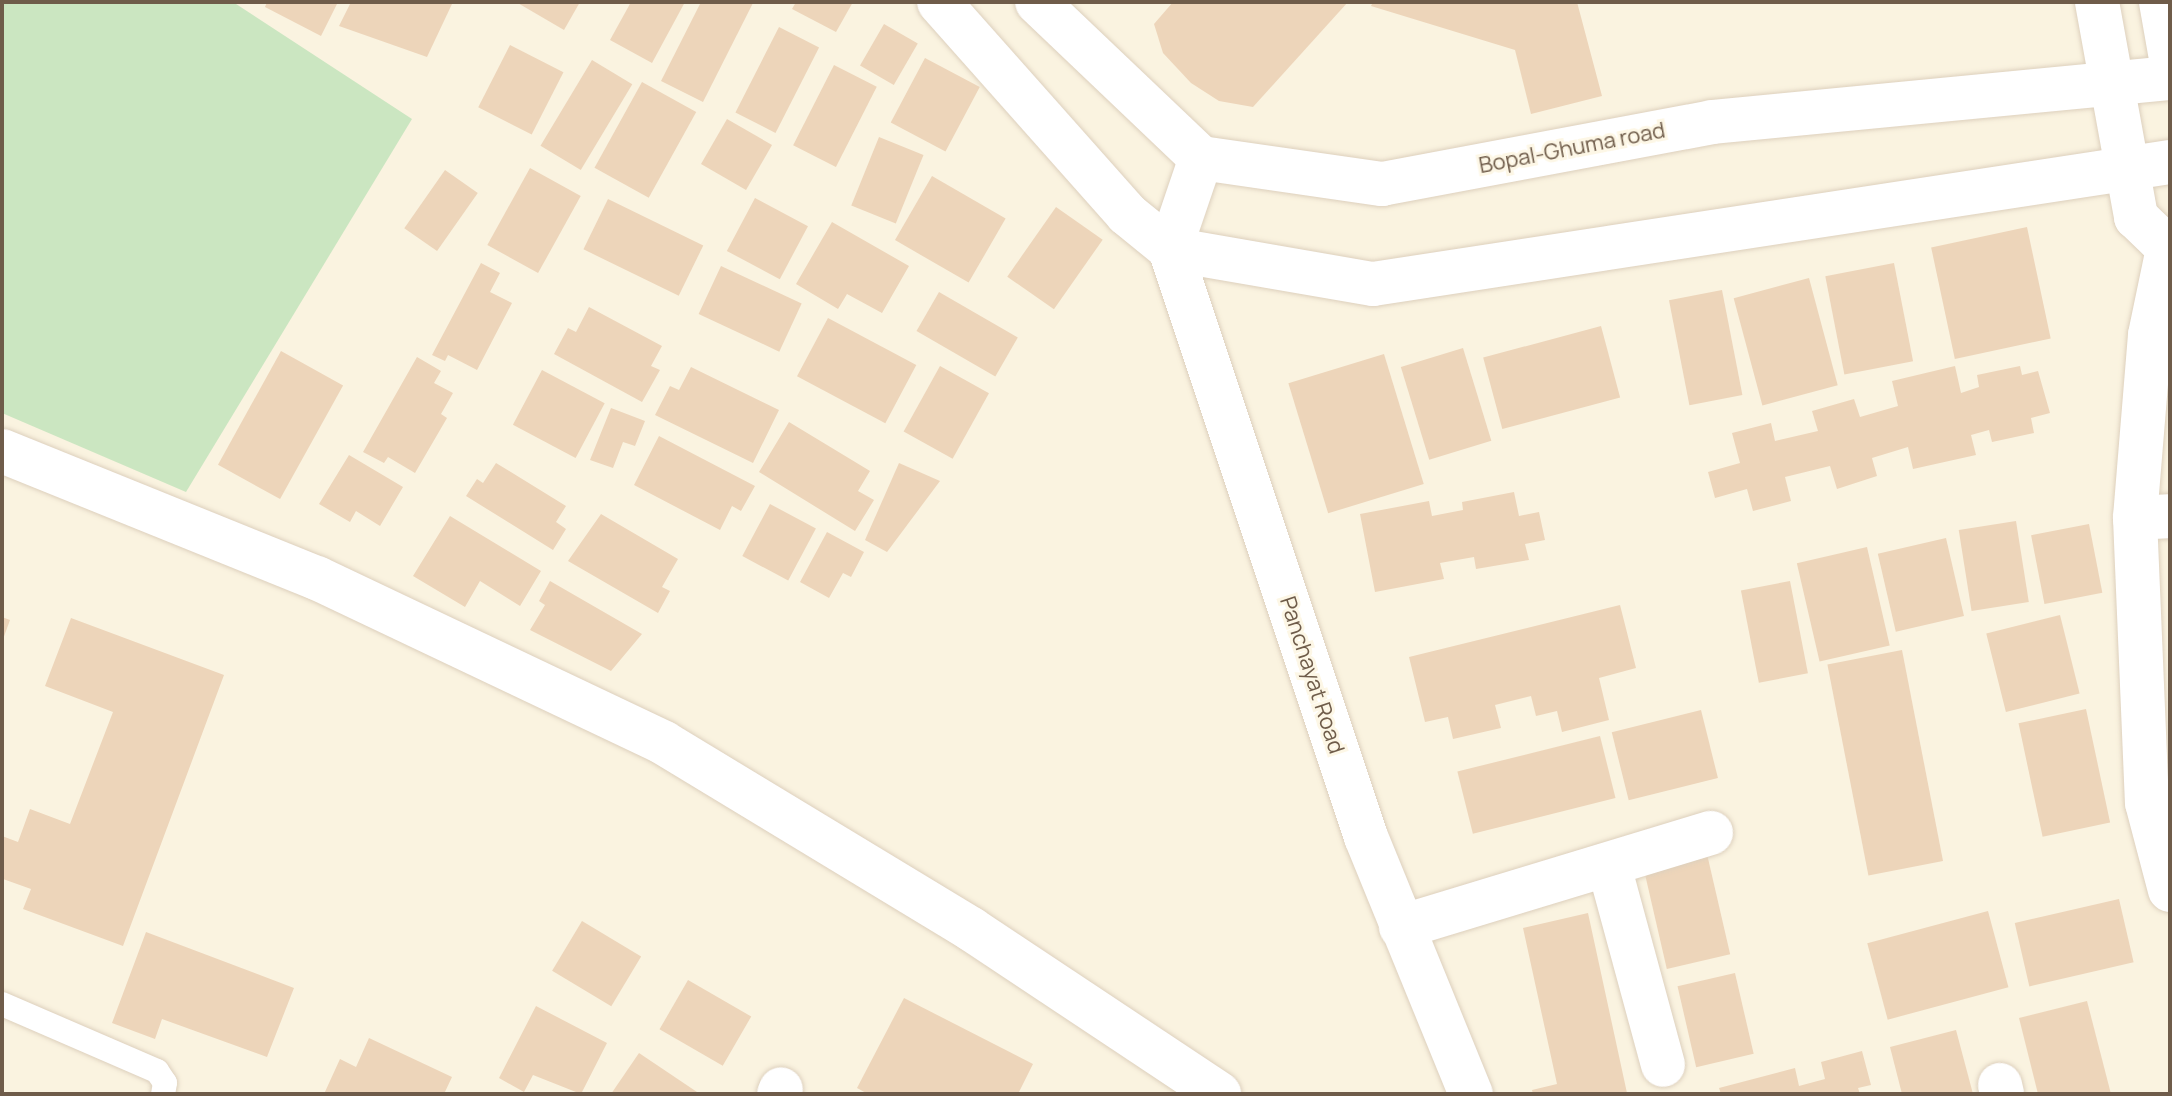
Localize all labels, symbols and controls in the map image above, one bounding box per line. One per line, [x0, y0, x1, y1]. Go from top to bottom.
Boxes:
street label: Bopal-Ghuma road [1477, 117, 1667, 179]
street label: Panchayat Road [1274, 593, 1350, 757]

